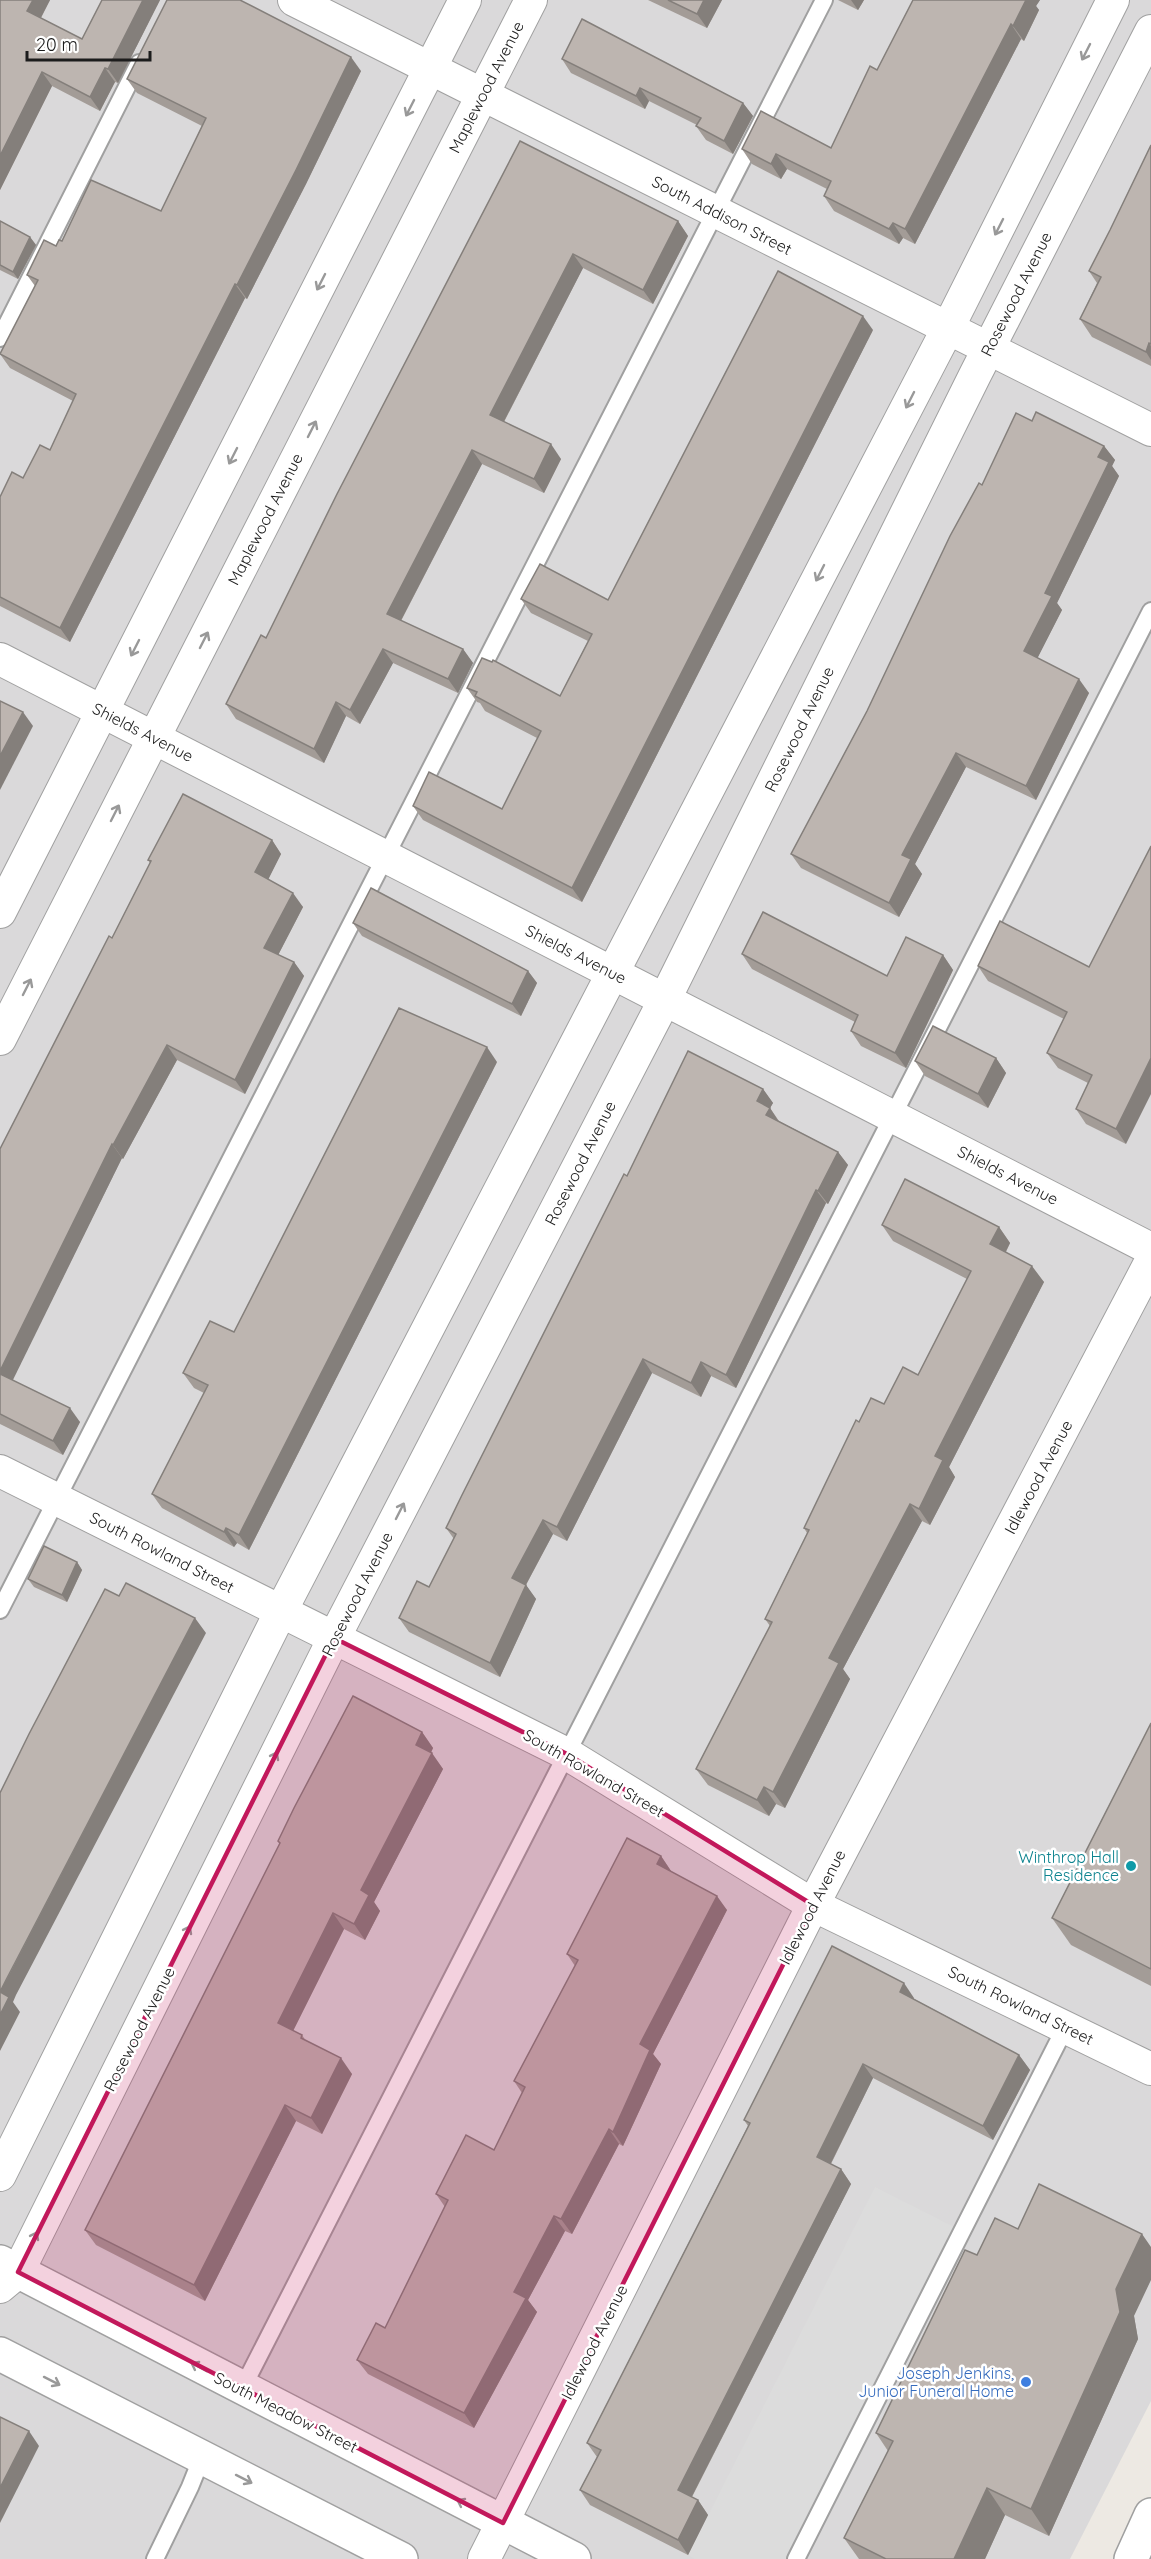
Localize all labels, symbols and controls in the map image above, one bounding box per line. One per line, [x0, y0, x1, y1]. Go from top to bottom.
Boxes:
street label: Maplewood Avenue [444, 18, 528, 156]
scale bar [27, 24, 150, 62]
text: 20 m [36, 33, 78, 56]
one-way arrow [1080, 43, 1092, 61]
one-way arrow [404, 99, 415, 117]
street label: South Addison Street [649, 171, 795, 259]
one-way arrow [993, 217, 1004, 235]
street label: Rosewood Avenue [976, 228, 1056, 360]
one-way arrow [315, 273, 327, 291]
one-way arrow [904, 391, 915, 409]
one-way arrow [306, 420, 318, 438]
one-way arrow [227, 446, 238, 464]
street label: Maplewood Avenue [223, 450, 307, 588]
one-way arrow [814, 564, 826, 582]
one-way arrow [199, 631, 210, 649]
one-way arrow [129, 639, 140, 657]
street label: Rosewood Avenue [760, 663, 838, 795]
street label: Shields Avenue [89, 698, 197, 766]
one-way arrow [110, 805, 121, 823]
street label: Shields Avenue [522, 920, 630, 988]
one-way arrow [21, 978, 33, 996]
street label: Rosewood Avenue [540, 1097, 620, 1229]
street label: Shields Avenue [954, 1141, 1062, 1209]
street label: Idlewood Avenue [999, 1417, 1077, 1537]
one-way arrow [394, 1503, 406, 1521]
street label: South Rowland Street [86, 1507, 238, 1597]
street label: Rosewood Avenue [317, 1528, 397, 1660]
street label: South Rowland Street [520, 1724, 668, 1822]
one-way arrow [267, 1752, 279, 1769]
street label: Idlewood Avenue [774, 1846, 850, 1968]
place label: Winthrop Hall Residence [1018, 1847, 1119, 1885]
marker: Winthrop Hall Residence [1124, 1859, 1138, 1873]
one-way arrow [181, 1926, 192, 1944]
street label: South Rowland Street [945, 1961, 1097, 2049]
street label: Rosewood Avenue [99, 1963, 179, 2095]
one-way arrow [28, 2232, 39, 2250]
street label: Idlewood Avenue [556, 2281, 632, 2403]
one-way arrow [190, 2360, 208, 2372]
place label: Joseph Jenkins, Junior Funeral Home [858, 2363, 1014, 2401]
street label: South Meadow Street [211, 2367, 361, 2457]
one-way arrow [43, 2375, 60, 2387]
marker: Joseph Jenkins, Junior Funeral Home [1019, 2375, 1033, 2389]
one-way arrow [235, 2474, 253, 2485]
one-way arrow [457, 2498, 475, 2509]

